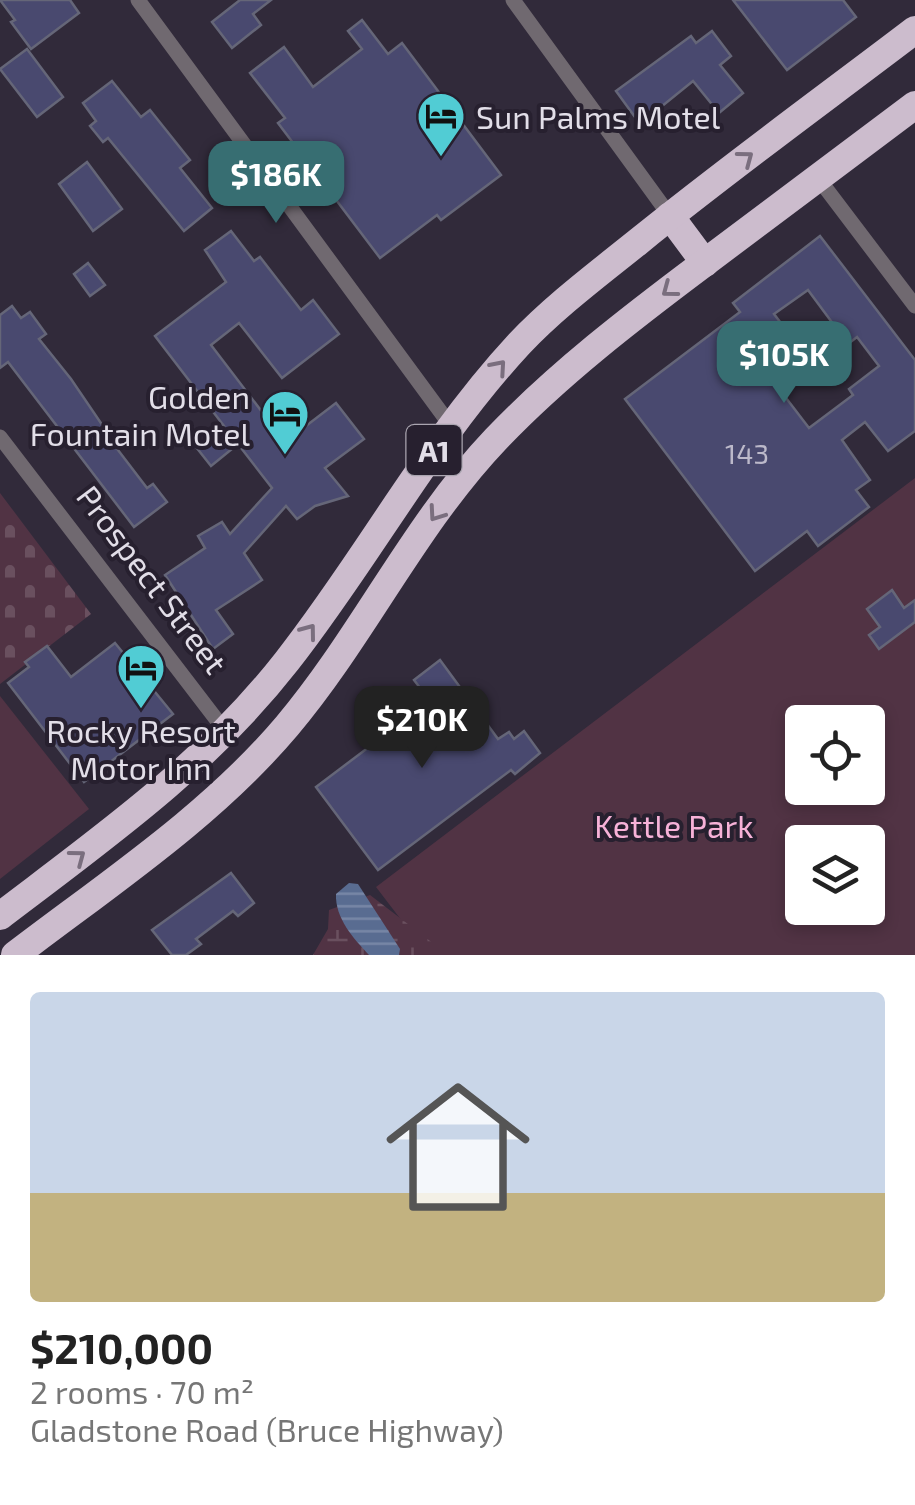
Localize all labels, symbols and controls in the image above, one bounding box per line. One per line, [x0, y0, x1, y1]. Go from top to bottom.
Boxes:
hotel icon: Sun Palms Motel [415, 90, 467, 158]
place label: Sun Palms Motel [476, 97, 721, 135]
pin: $186K [206, 141, 346, 226]
one-way arrow [735, 152, 753, 169]
text: $186K [230, 154, 322, 192]
one-way arrow [662, 278, 680, 295]
pin: $105K [714, 321, 854, 406]
text: $105K [739, 334, 829, 372]
one-way arrow [487, 360, 505, 379]
place label: Golden Fountain Motel [30, 377, 250, 452]
hotel icon: Golden Fountain Motel [259, 388, 311, 456]
road number: A1 [406, 425, 462, 475]
house number: 143 [725, 436, 769, 470]
street label: Prospect Street [70, 478, 236, 680]
one-way arrow [430, 502, 448, 521]
one-way arrow [298, 624, 315, 642]
hotel icon: Rocky Resort Motor Inn [115, 642, 167, 710]
pin: $210K [352, 686, 492, 771]
text: $210K [376, 699, 468, 737]
map controls [785, 705, 885, 925]
button: locate [785, 705, 885, 805]
place label: Rocky Resort Motor Inn [46, 711, 236, 786]
park label: Kettle Park [594, 806, 754, 844]
button: layers [785, 825, 885, 925]
one-way arrow [67, 851, 85, 868]
icon: home [368, 1057, 548, 1237]
text: $210,000 [30, 1322, 213, 1372]
text: 2 rooms · 70 m² [30, 1372, 254, 1410]
text: Gladstone Road (Bruce Highway) [30, 1410, 504, 1448]

